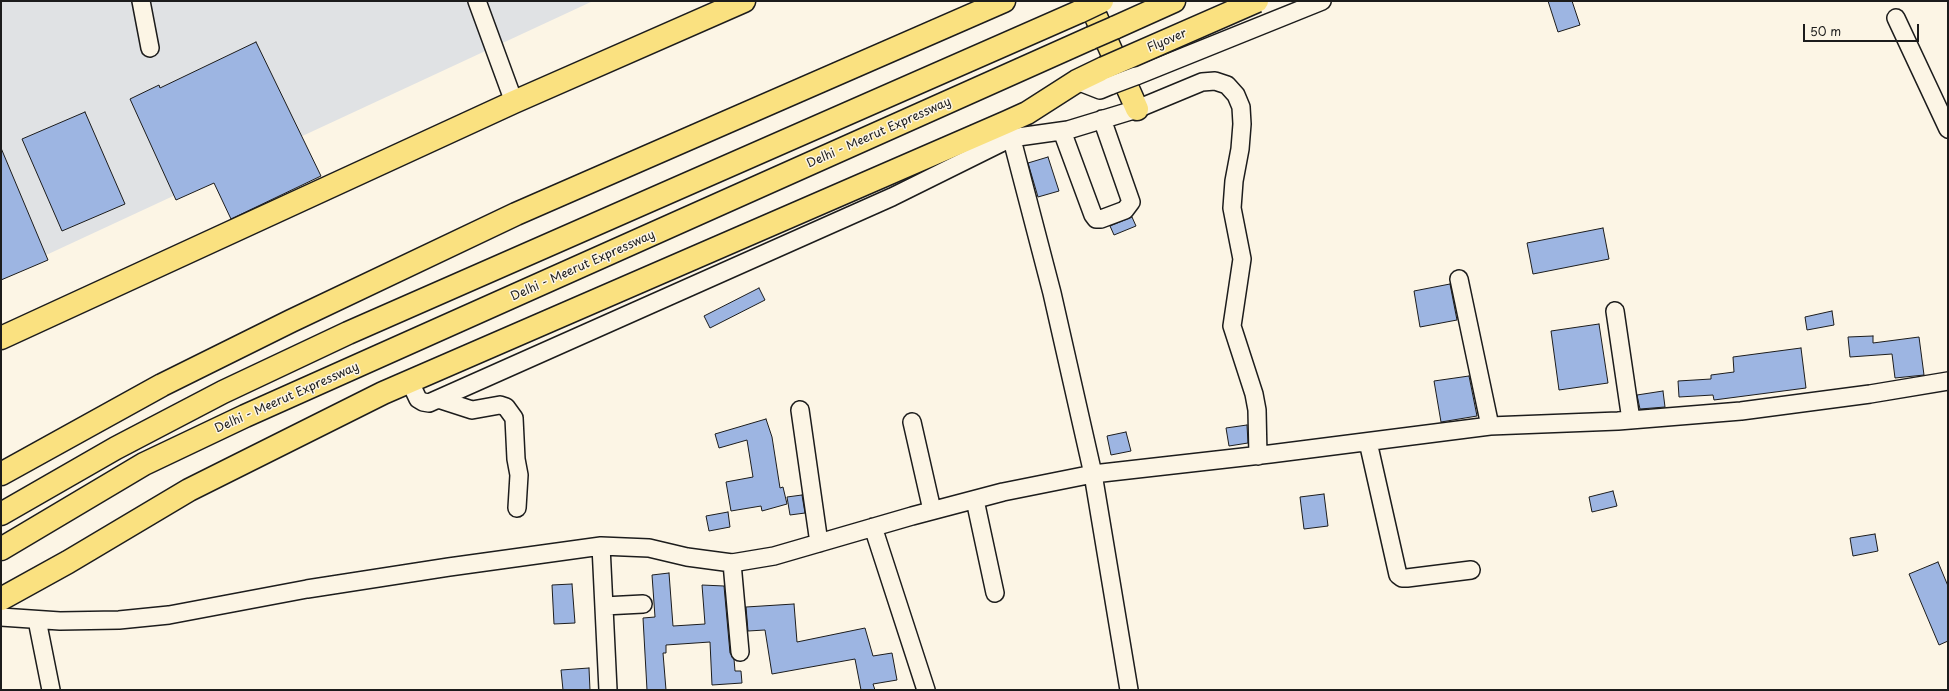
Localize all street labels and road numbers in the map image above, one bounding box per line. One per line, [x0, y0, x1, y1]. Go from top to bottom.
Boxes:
street label: Flyover [1145, 26, 1189, 56]
street label: Delhi - Meerut Expressway [805, 95, 953, 171]
street label: Delhi - Meerut Expressway [509, 228, 657, 304]
street label: Delhi - Meerut Expressway [213, 360, 361, 436]

